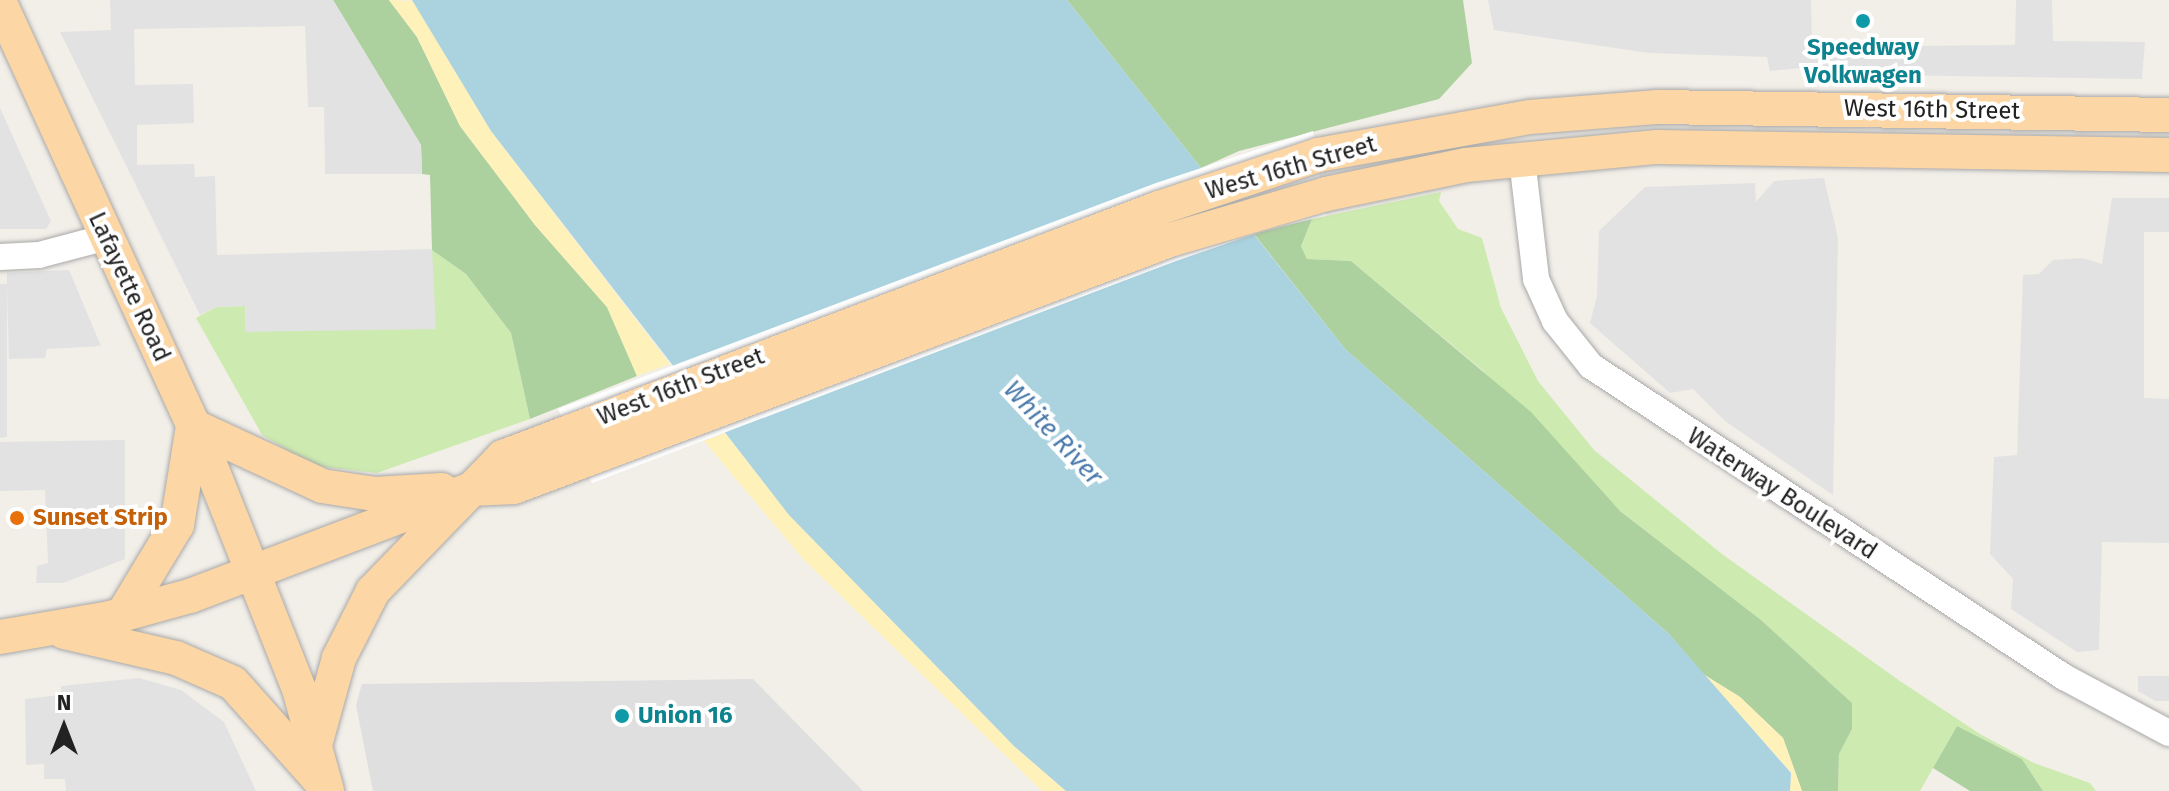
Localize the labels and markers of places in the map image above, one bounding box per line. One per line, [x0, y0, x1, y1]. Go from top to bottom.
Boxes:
marker: Speedway Volkwagen [1854, 12, 1872, 30]
place label: Speedway Volkwagen [1804, 34, 1922, 90]
place label: Sunset Strip [33, 504, 168, 532]
marker: Sunset Strip [8, 509, 26, 527]
place label: Union 16 [638, 702, 732, 730]
marker: Union 16 [613, 707, 631, 725]

